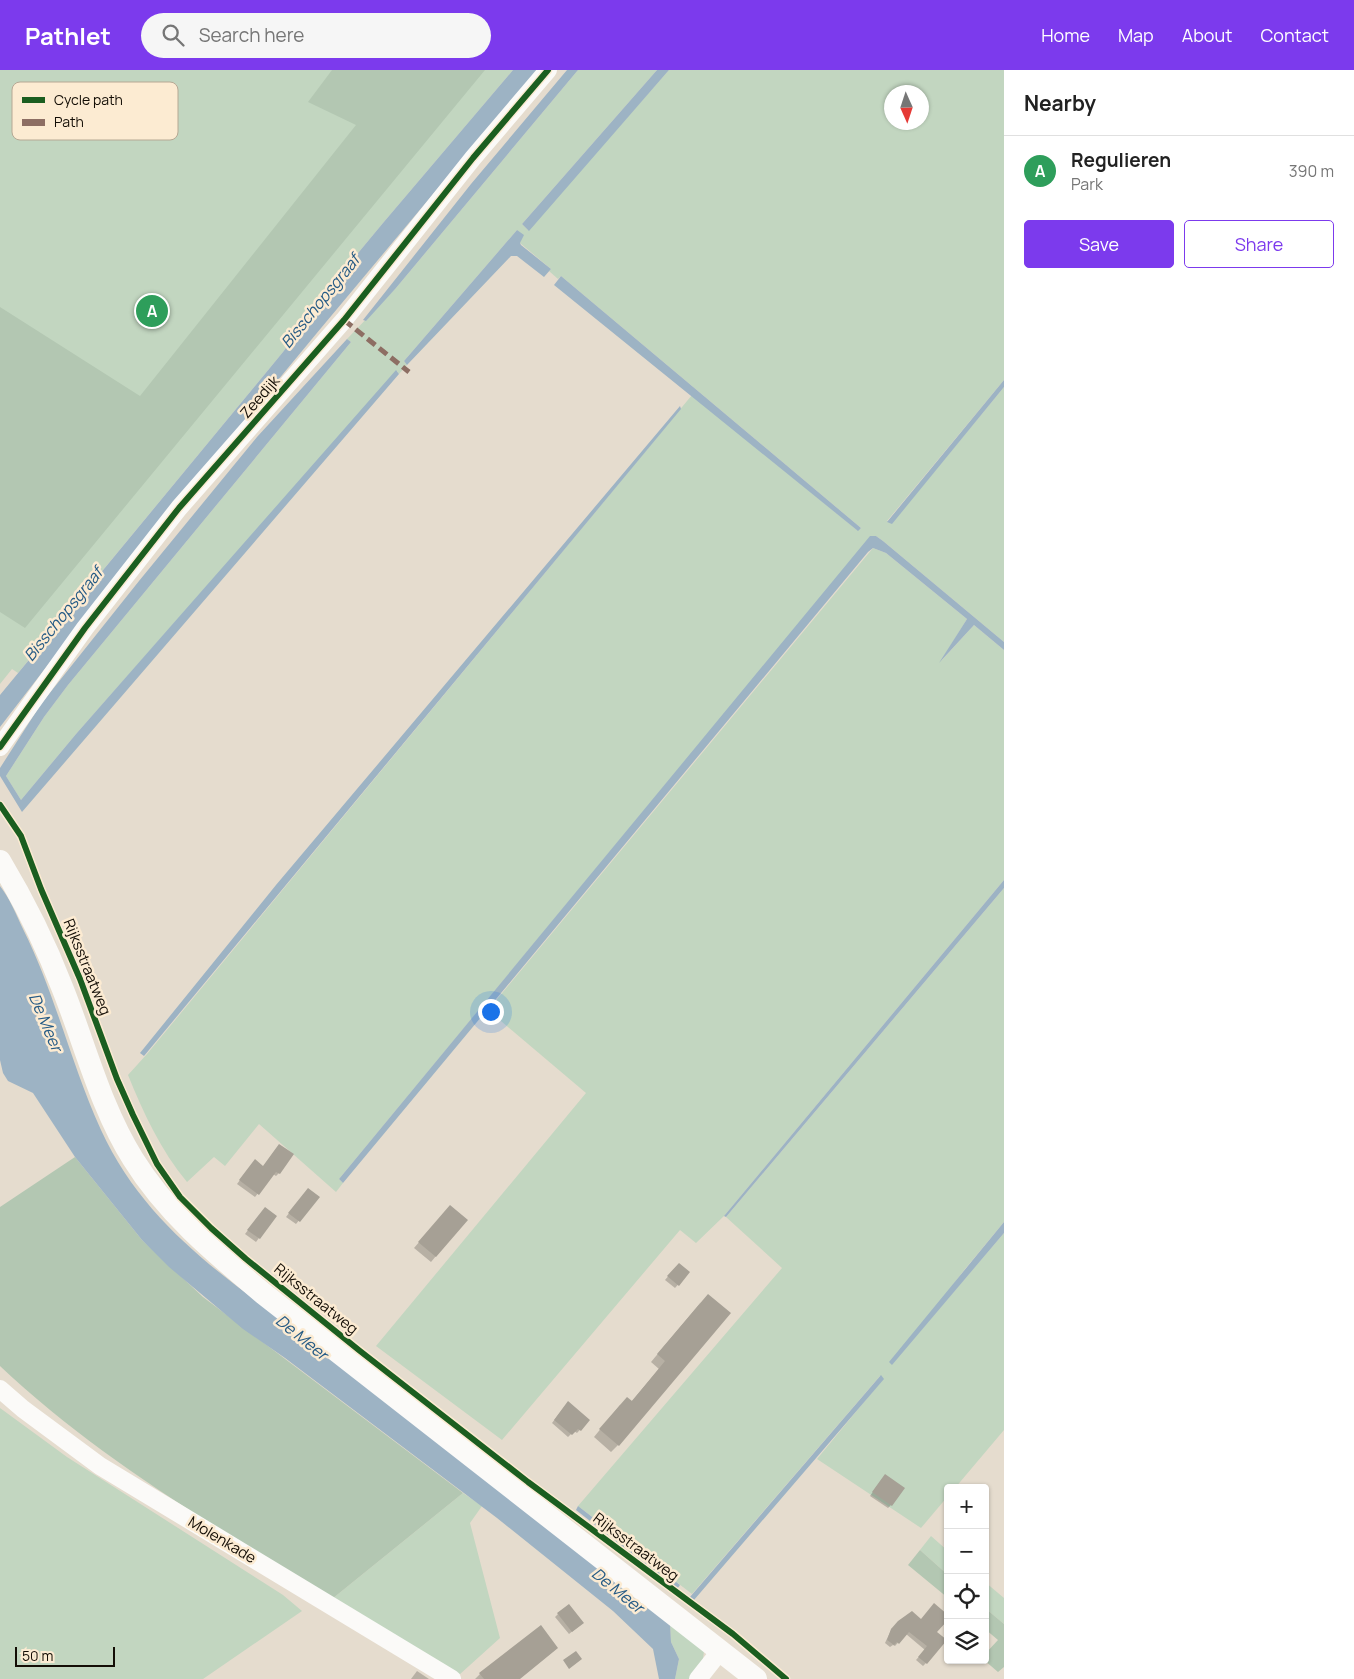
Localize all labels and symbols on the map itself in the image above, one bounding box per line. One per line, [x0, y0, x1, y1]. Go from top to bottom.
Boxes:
legend [12, 82, 178, 140]
north arrow [884, 85, 929, 130]
text: Cycle path [54, 90, 123, 109]
text: Path [54, 112, 84, 131]
water label: Bisschopsgraaf [275, 247, 367, 352]
pin: A [136, 292, 168, 330]
street label: Zeedijk [235, 370, 284, 423]
water label: Bisschopsgraaf [18, 560, 110, 665]
street label: Rijksstraatweg [59, 915, 116, 1018]
water label: De Meer [24, 990, 69, 1057]
your location [478, 999, 504, 1025]
street label: Rijksstraatweg [270, 1258, 363, 1339]
water label: De Meer [271, 1309, 334, 1366]
street label: Rijksstraatweg [589, 1507, 684, 1586]
street label: Molenkade [184, 1511, 260, 1568]
water label: De Meer [587, 1562, 650, 1619]
scale bar [15, 1644, 115, 1667]

